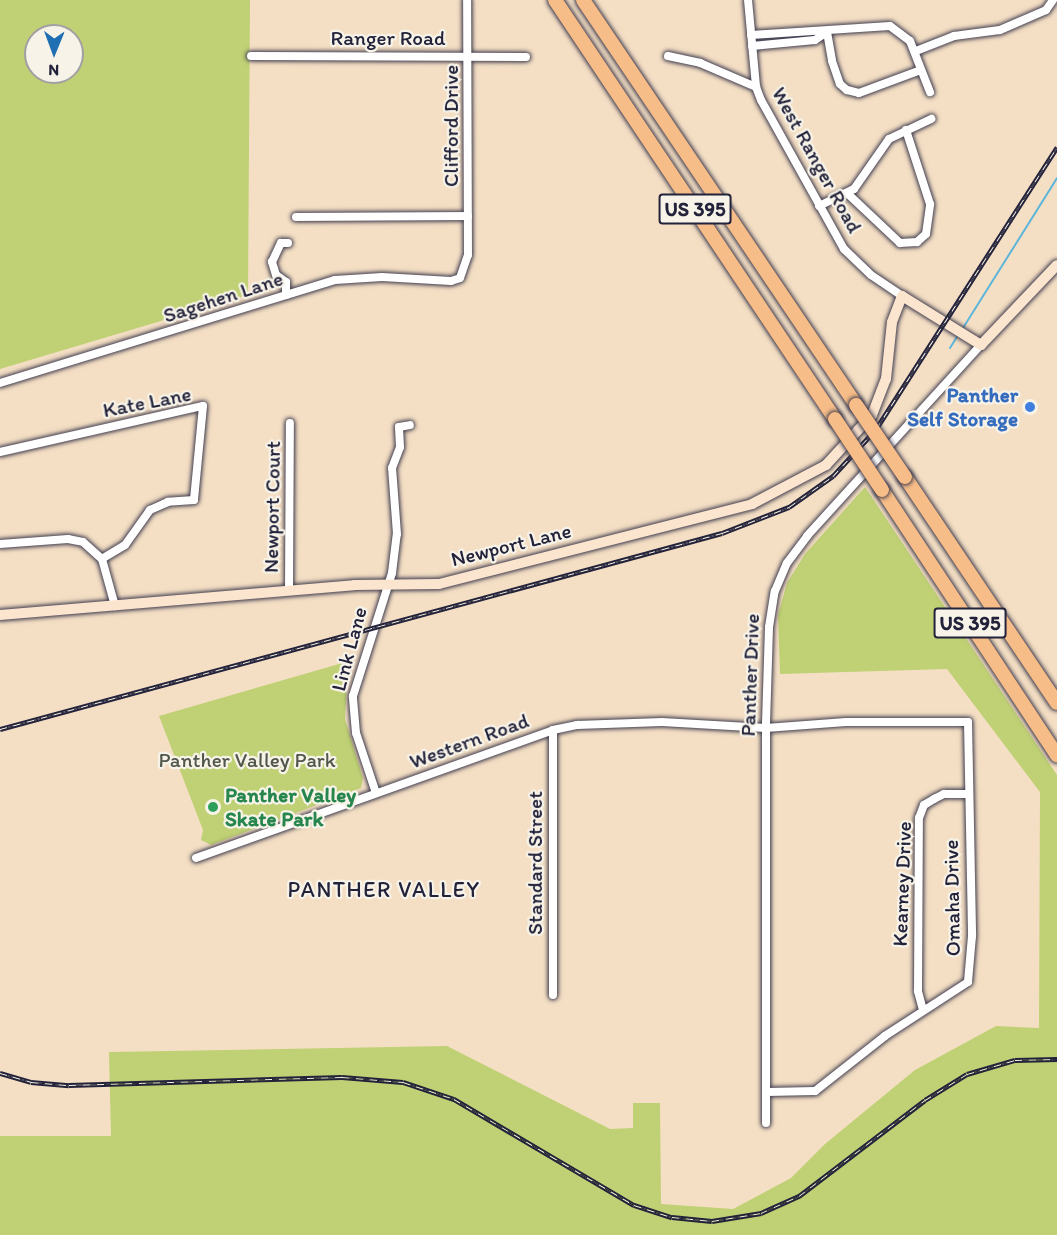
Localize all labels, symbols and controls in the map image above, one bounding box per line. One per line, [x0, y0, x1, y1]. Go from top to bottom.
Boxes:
north arrow [24, 24, 84, 84]
street label: Ranger Road [331, 25, 445, 51]
text: N [48, 61, 59, 80]
street label: Clifford Drive [438, 65, 464, 187]
street label: West Ranger Road [766, 82, 868, 238]
road number: US 395 [658, 192, 732, 226]
street label: Sagehen Lane [160, 266, 286, 328]
street label: Kate Lane [100, 381, 194, 423]
place label: Panther Self Storage [908, 382, 1018, 432]
marker: Panther Self Storage [1023, 400, 1037, 414]
street label: Newport Court [258, 441, 286, 573]
street label: Newport Lane [448, 518, 574, 572]
street label: Link Lane [326, 604, 372, 694]
road number: US 395 [932, 606, 1008, 640]
street label: Panther Drive [735, 613, 765, 737]
street label: Western Road [406, 708, 532, 774]
park label: Panther Valley Park [159, 747, 335, 773]
place label: Panther Valley Skate Park [225, 782, 355, 832]
street label: Standard Street [522, 791, 548, 935]
marker: Panther Valley Skate Park [206, 800, 220, 814]
street label: Kearney Drive [887, 821, 917, 947]
street label: Omaha Drive [938, 839, 966, 957]
district label: PANTHER VALLEY [287, 877, 481, 903]

